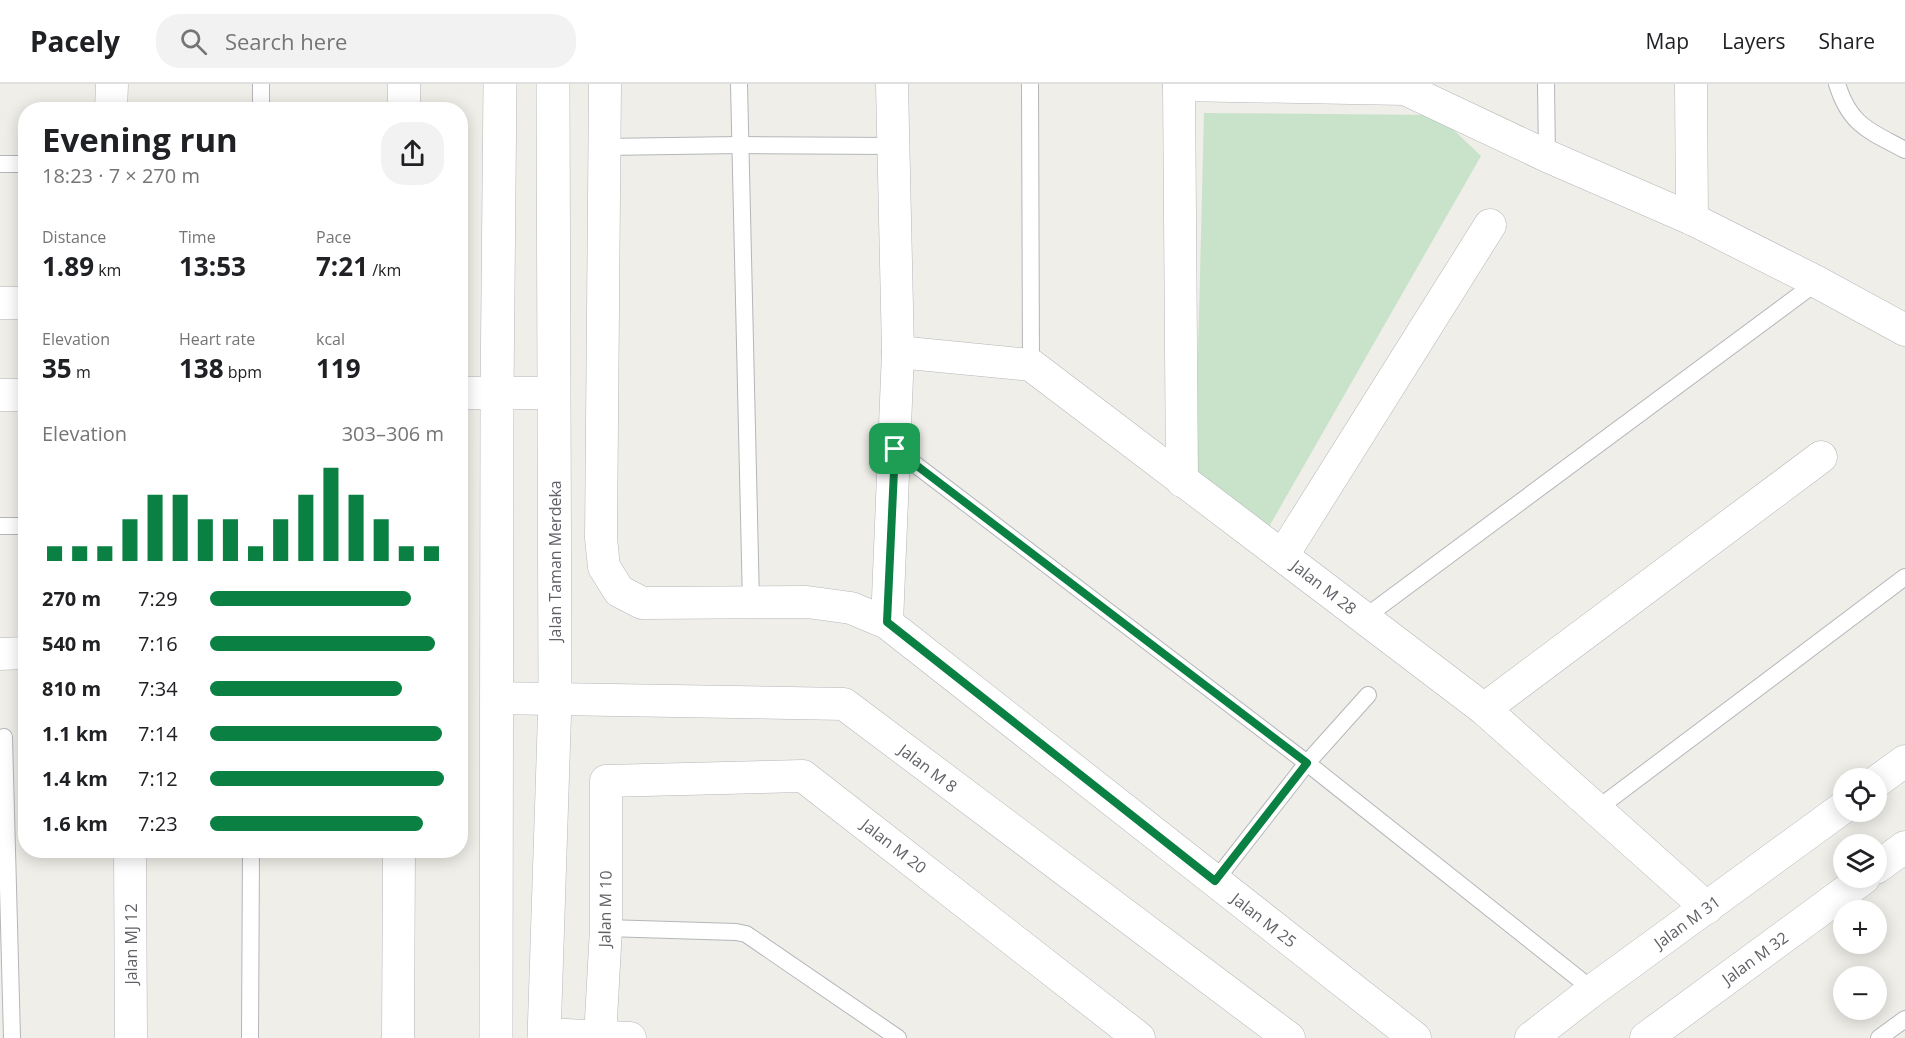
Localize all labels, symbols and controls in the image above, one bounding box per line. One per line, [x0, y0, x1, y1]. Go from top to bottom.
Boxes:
search box [156, 14, 576, 68]
text: Pacely [30, 22, 120, 60]
icon: search [177, 25, 210, 58]
text: Search here [225, 26, 347, 56]
text: Map [1646, 27, 1689, 55]
text: Layers [1722, 27, 1786, 55]
text: Share [1819, 27, 1875, 55]
text: Evening run [42, 117, 238, 162]
button: share [381, 122, 444, 185]
text: 18:23 · 7 × 270 m [42, 162, 200, 189]
text: Distance [42, 226, 106, 248]
text: Time [179, 226, 216, 248]
text: Pace [316, 226, 351, 248]
text: 1.89 [42, 248, 94, 284]
text: 13:53 [179, 248, 246, 284]
text: 7:21 [316, 248, 368, 284]
text: km [94, 259, 121, 281]
text: /km [368, 259, 401, 281]
text: Elevation [42, 328, 110, 350]
text: Heart rate [179, 328, 255, 350]
text: kcal [316, 328, 345, 350]
text: 35 [42, 350, 72, 386]
text: 138 [179, 350, 224, 386]
text: 119 [316, 350, 361, 386]
text: m [72, 361, 91, 383]
text: bpm [224, 361, 262, 383]
text: Elevation [42, 420, 127, 447]
text: 303–306 m [342, 420, 444, 447]
pin [869, 423, 920, 474]
icon: arrive [878, 432, 911, 465]
street label: Jalan Taman Merdeka [544, 480, 566, 644]
street label: Jalan M 28 [1285, 553, 1361, 619]
text: 270 m [42, 585, 101, 612]
text: 7:29 [138, 585, 178, 612]
text: 540 m [42, 630, 101, 657]
text: 7:16 [138, 630, 178, 657]
text: 810 m [42, 675, 101, 702]
text: 7:34 [138, 675, 178, 702]
text: 1.1 km [42, 720, 108, 747]
text: 7:14 [138, 720, 178, 747]
street label: Jalan M 8 [893, 738, 962, 797]
text: 1.4 km [42, 765, 108, 792]
text: 7:12 [138, 765, 178, 792]
map controls [1833, 768, 1887, 1020]
button: locate [1833, 768, 1887, 822]
text: 1.6 km [42, 810, 108, 837]
text: 7:23 [138, 810, 178, 837]
street label: Jalan M 20 [855, 812, 931, 878]
button: layers [1833, 834, 1887, 888]
street label: Jalan M 10 [593, 870, 617, 950]
street label: Jalan M 25 [1225, 886, 1301, 952]
street label: Jalan M 31 [1648, 890, 1725, 955]
button: + [1833, 900, 1887, 954]
street label: Jalan MJ 12 [120, 903, 142, 987]
street label: Jalan M 32 [1716, 926, 1793, 991]
button: − [1833, 966, 1887, 1020]

